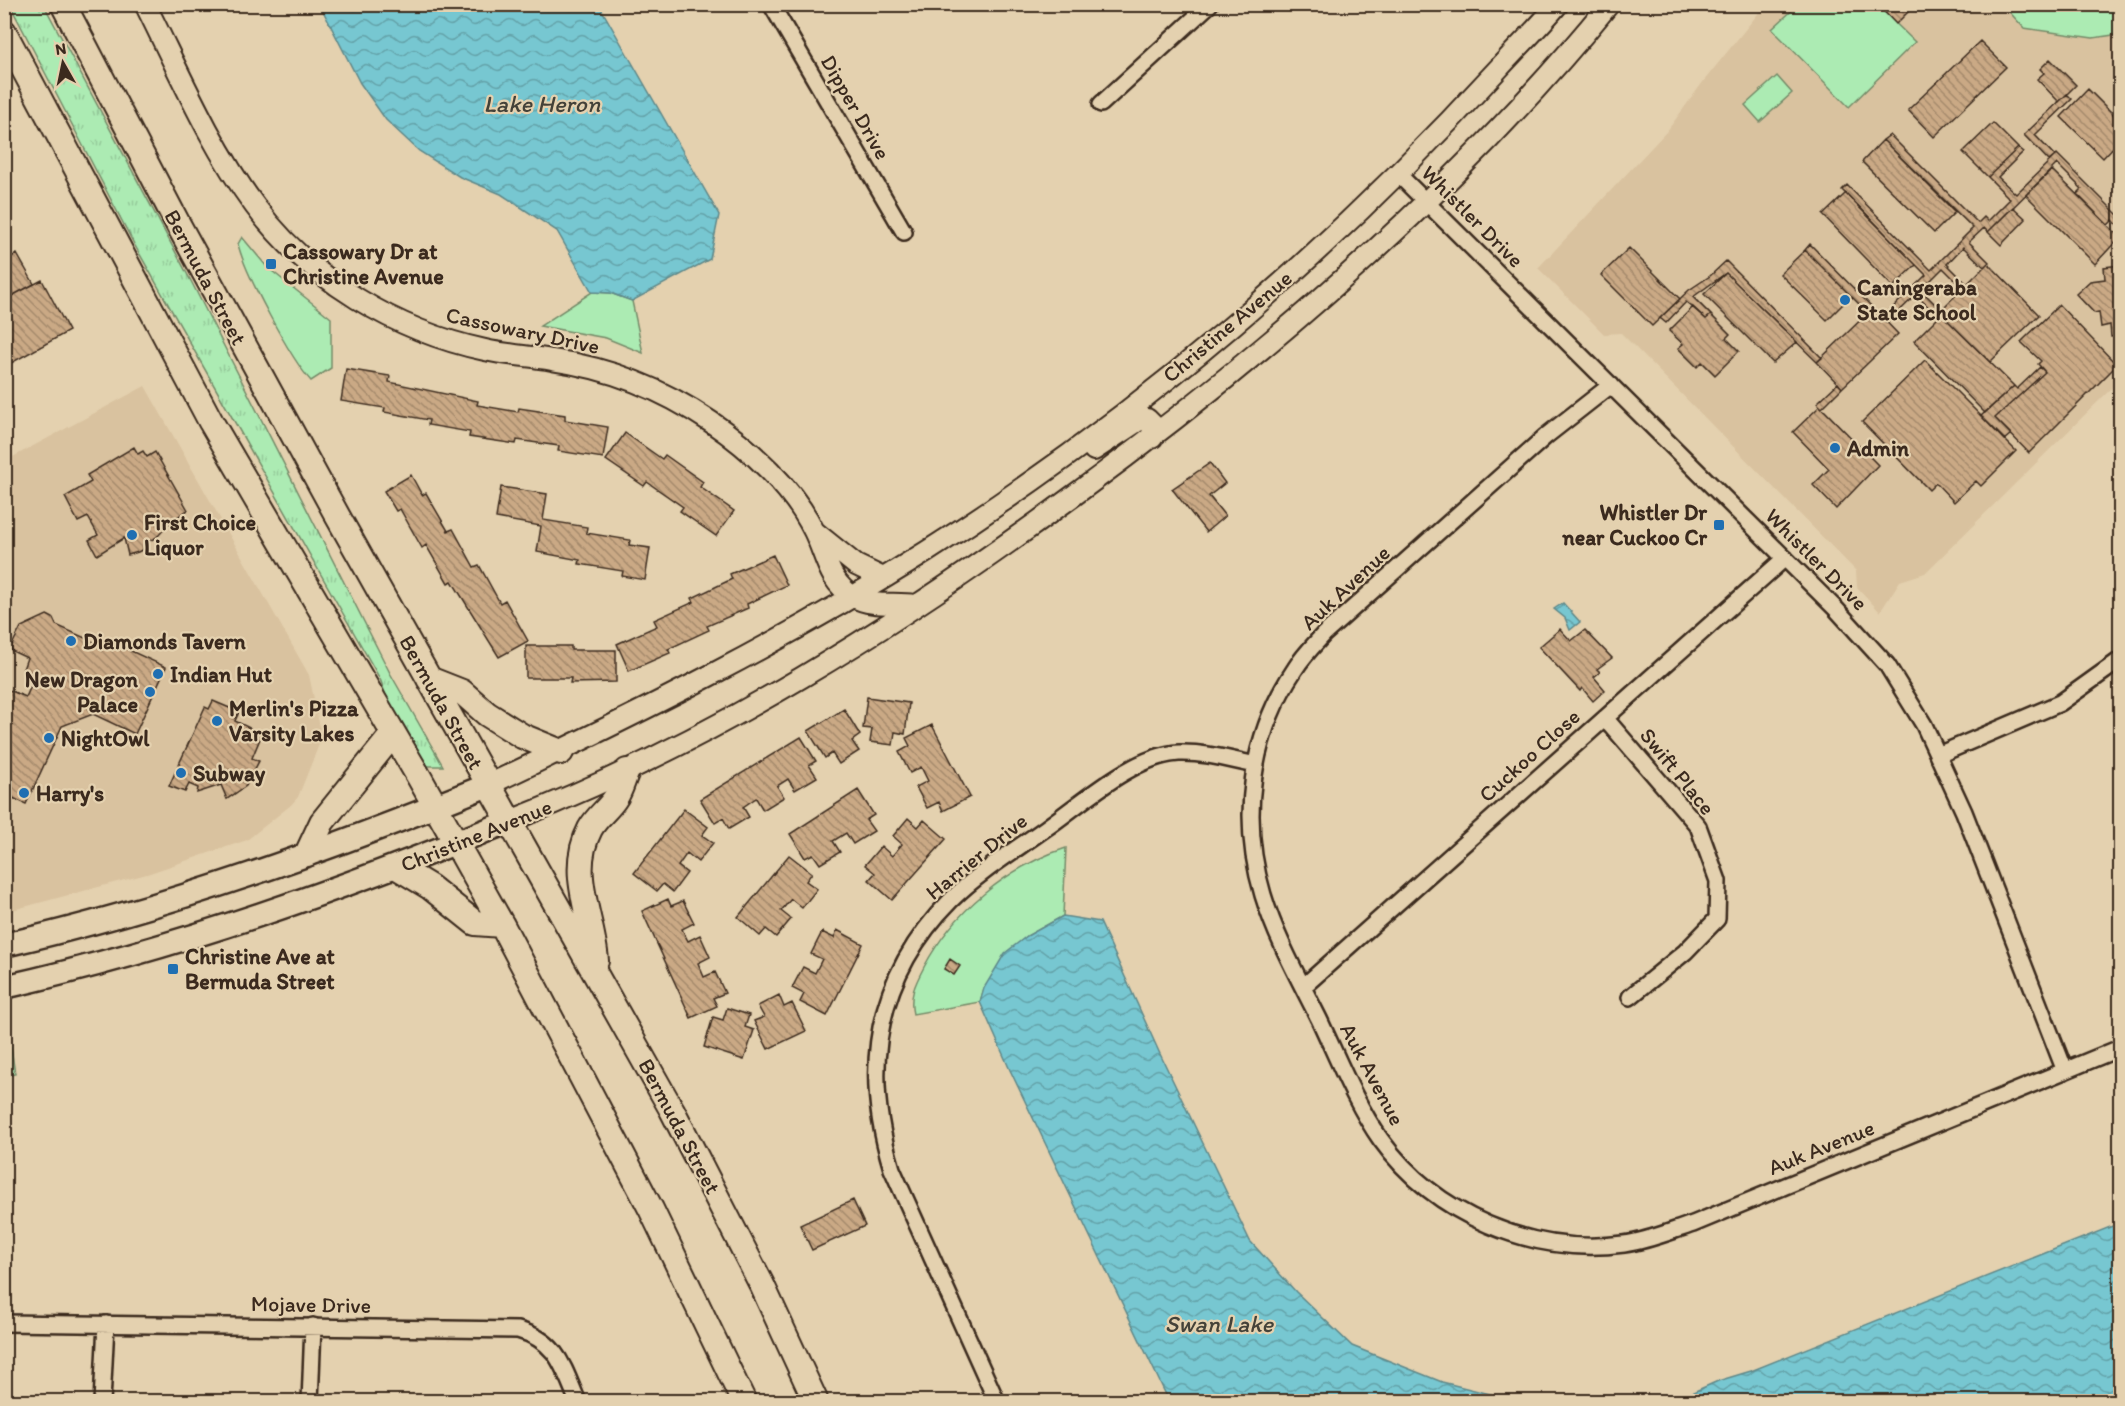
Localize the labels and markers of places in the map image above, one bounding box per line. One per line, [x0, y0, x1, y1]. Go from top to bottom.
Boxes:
place label: Cassowary Dr at Christine Avenue [283, 238, 444, 290]
marker: Cassowary Dr at Christine Avenue [264, 257, 278, 271]
place label: Caningeraba State School [1857, 274, 1977, 326]
marker: Caningeraba State School [1838, 293, 1852, 307]
place label: Admin [1846, 435, 1910, 462]
marker: Admin [1828, 441, 1842, 455]
place label: Whistler Dr near Cuckoo Cr [1561, 499, 1708, 551]
place label: First Choice Liquor [144, 509, 257, 561]
marker: Whistler Dr near Cuckoo Cr [1712, 518, 1726, 532]
marker: First Choice Liquor [125, 528, 139, 542]
place label: Diamonds Tavern [83, 628, 246, 655]
marker: Diamonds Tavern [64, 634, 78, 648]
place label: Indian Hut [170, 661, 273, 688]
place label: New Dragon Palace [25, 666, 139, 718]
marker: Indian Hut [151, 667, 165, 681]
marker: New Dragon Palace [143, 685, 157, 699]
place label: Merlin's Pizza Varsity Lakes [229, 695, 359, 747]
marker: Merlin's Pizza Varsity Lakes [210, 714, 224, 728]
place label: NightOwl [61, 725, 150, 752]
marker: NightOwl [42, 731, 56, 745]
place label: Subway [193, 760, 266, 787]
marker: Subway [174, 766, 188, 780]
place label: Harry's [36, 780, 104, 807]
marker: Harry's [17, 786, 31, 800]
place label: Christine Ave at Bermuda Street [185, 943, 336, 995]
marker: Christine Ave at Bermuda Street [166, 962, 180, 976]

